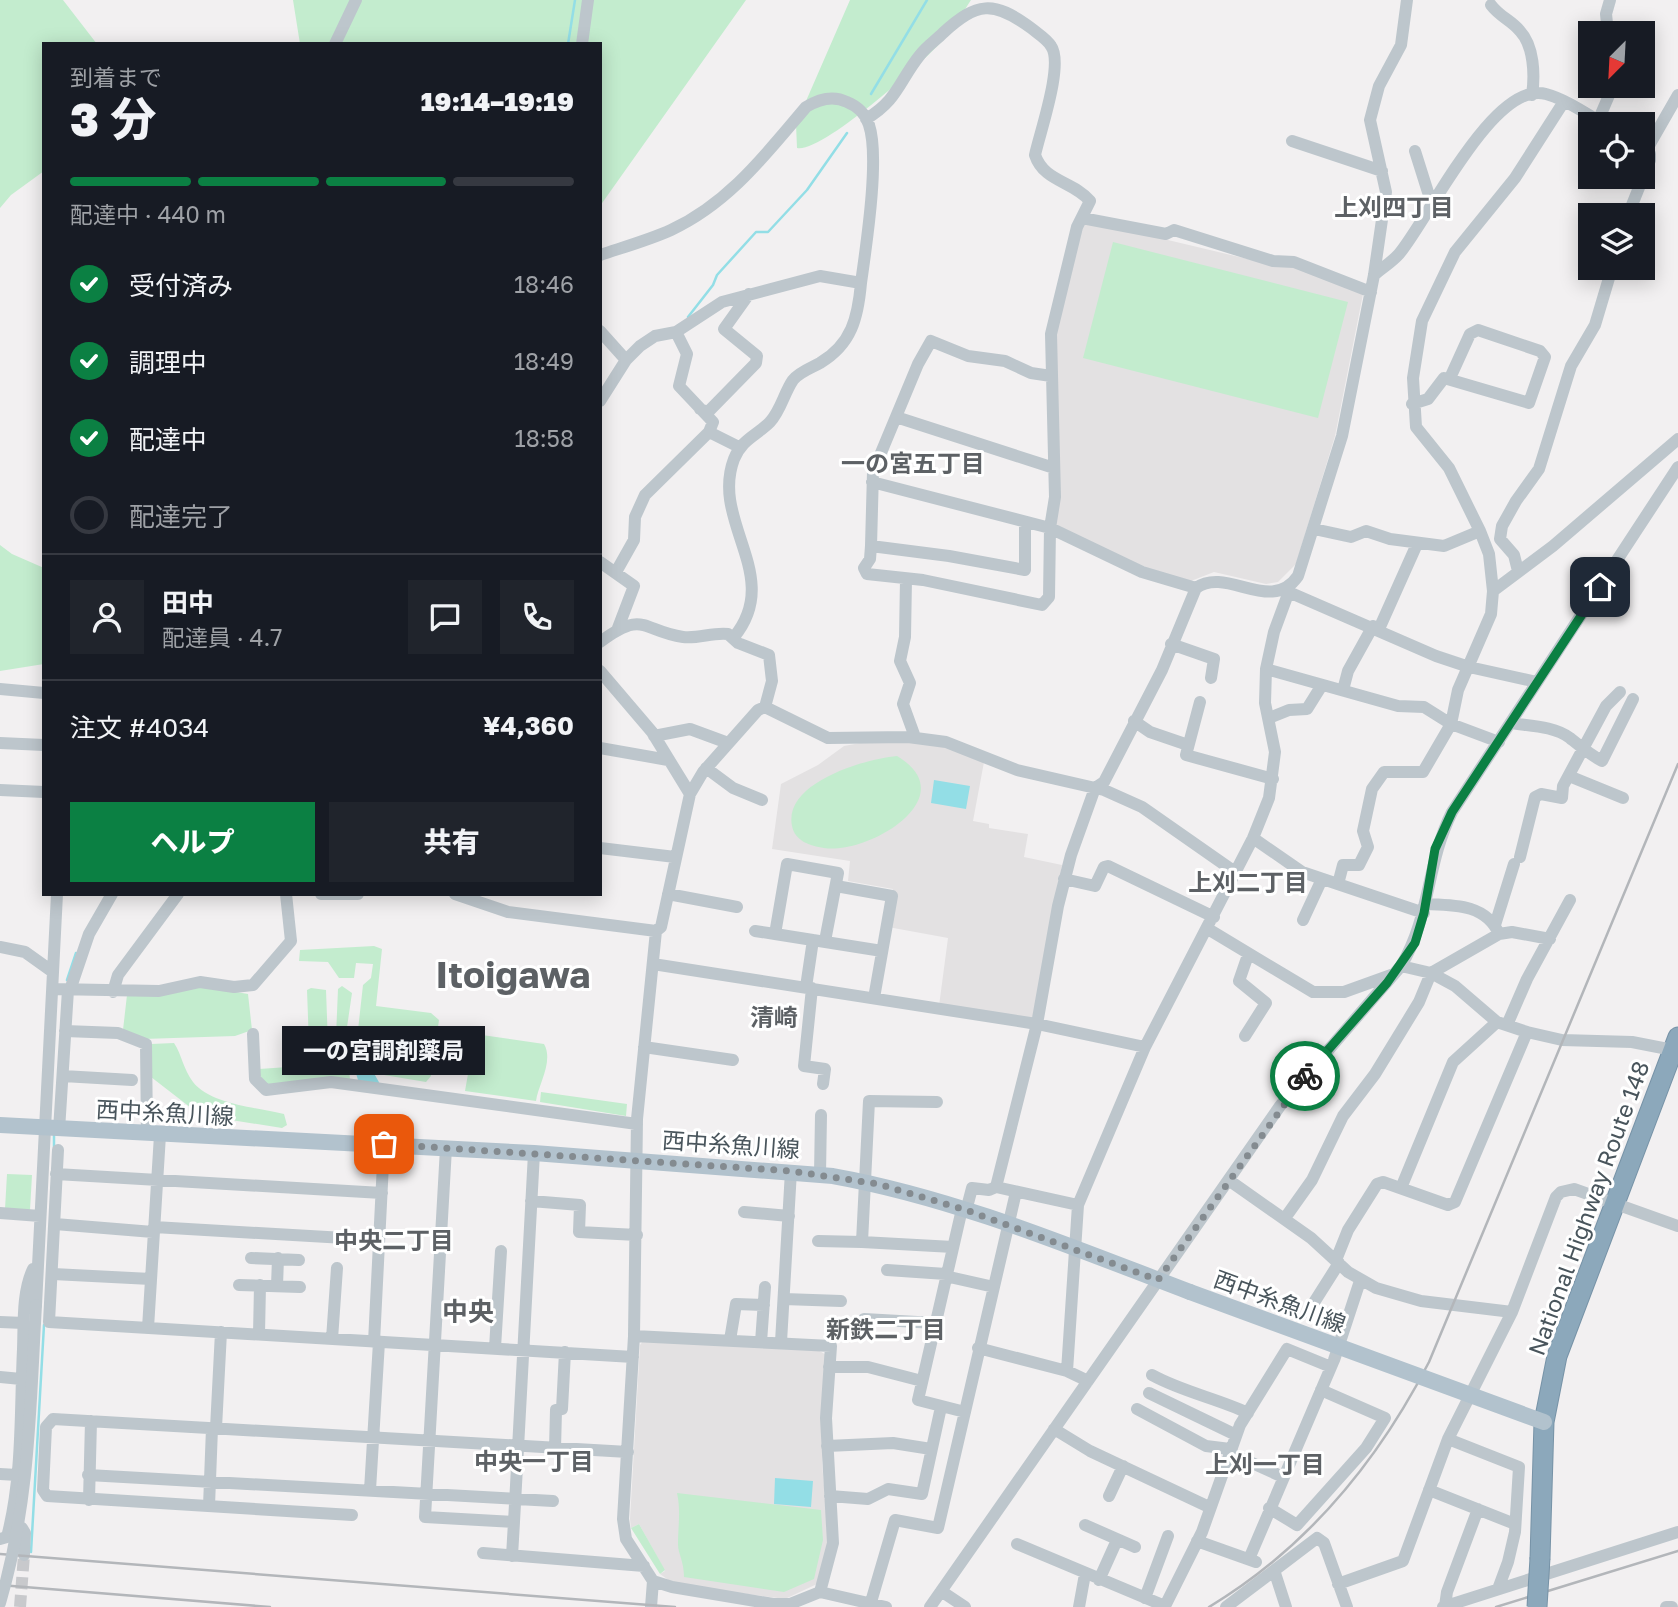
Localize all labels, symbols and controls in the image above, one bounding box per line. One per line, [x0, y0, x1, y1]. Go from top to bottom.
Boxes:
north arrow [1578, 21, 1656, 98]
map controls [1578, 21, 1655, 280]
text: 到着まで [70, 63, 162, 91]
text: 19:14–19:19 [421, 86, 574, 117]
text: 3 分 [70, 91, 156, 146]
button: locate [1578, 112, 1655, 189]
district label: 上刈四丁目 [1334, 192, 1454, 221]
text: 配達中 · 440 m [70, 200, 226, 228]
button: layers [1578, 203, 1655, 280]
icon: check [70, 265, 108, 303]
text: 受付済み [129, 270, 233, 301]
text: 18:46 [514, 270, 574, 298]
icon: check [70, 342, 108, 380]
text: 調理中 [129, 347, 207, 378]
text: 18:49 [514, 347, 574, 375]
icon: check [70, 419, 108, 457]
text: 配達中 [129, 424, 207, 455]
text: 18:58 [515, 424, 574, 452]
district label: 一の宮五丁目 [841, 448, 985, 477]
text: 配達完了 [129, 501, 233, 532]
pin [1570, 557, 1630, 617]
icon: home [1581, 568, 1619, 606]
button: person [70, 580, 144, 654]
button: chat [408, 580, 482, 654]
button: phone [500, 580, 574, 654]
text: 田中 [162, 587, 214, 618]
text: 配達員 · 4.7 [162, 623, 283, 651]
text: ¥4,360 [483, 710, 574, 741]
text: 注文 #4034 [70, 712, 209, 743]
button: ヘルプ [70, 802, 315, 882]
button: 共有 [329, 802, 574, 882]
district label: 上刈二丁目 [1188, 867, 1308, 896]
district label: Itoigawa [436, 952, 590, 996]
district label: 清崎 [750, 1002, 798, 1031]
callout: 一の宮調剤薬局 [282, 1025, 486, 1074]
text: 一の宮調剤薬局 [303, 1036, 464, 1064]
courier [1270, 1041, 1340, 1111]
icon: bike [1286, 1057, 1324, 1095]
street label: National Highway Route 148 [1522, 1057, 1654, 1359]
street label: 西中糸魚川線 [95, 1094, 235, 1130]
pin [354, 1114, 414, 1174]
icon: bag [365, 1125, 403, 1163]
street label: 西中糸魚川線 [661, 1125, 801, 1163]
district label: 中央二丁目 [334, 1225, 454, 1254]
street label: 西中糸魚川線 [1210, 1264, 1350, 1338]
district label: 中央 [442, 1296, 494, 1327]
district label: 新鉄二丁目 [826, 1314, 946, 1343]
district label: 中央一丁目 [474, 1446, 594, 1475]
district label: 上刈一丁目 [1205, 1449, 1325, 1478]

